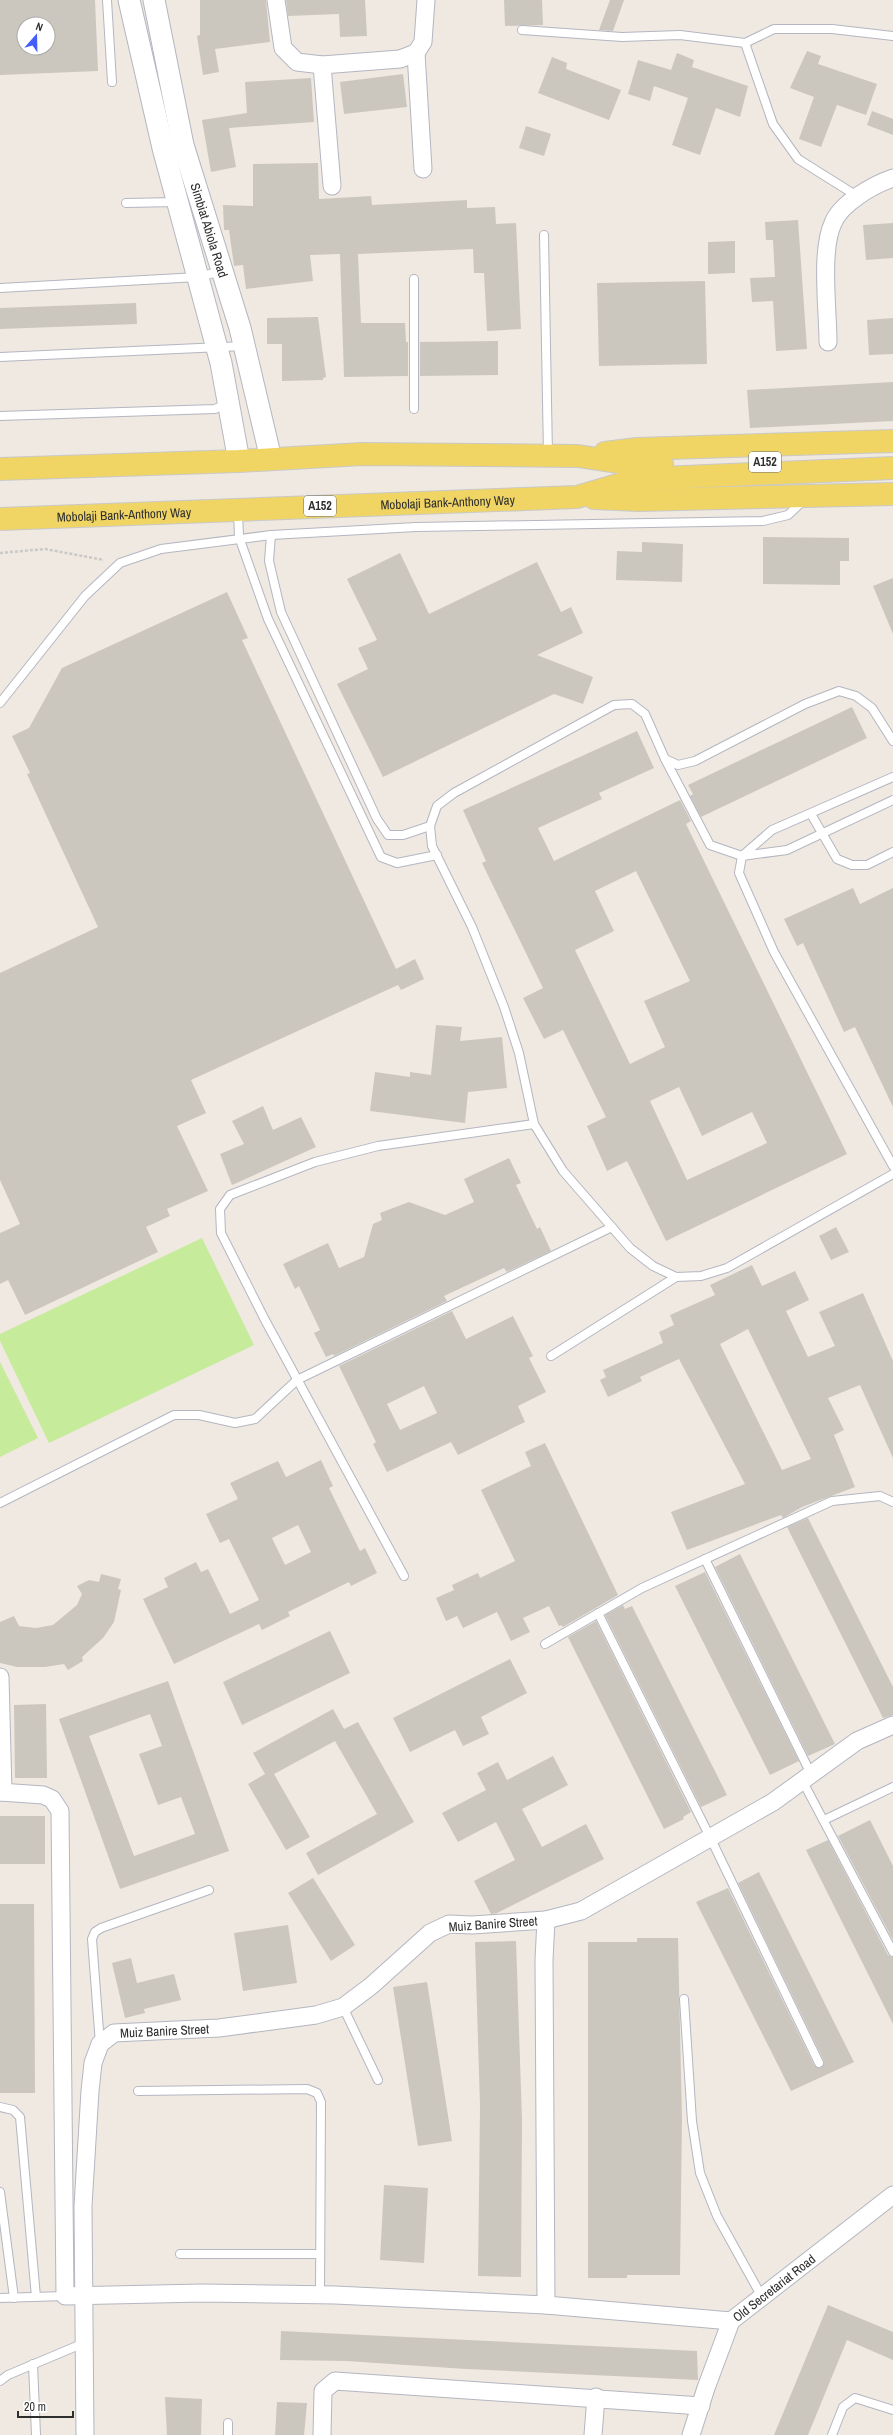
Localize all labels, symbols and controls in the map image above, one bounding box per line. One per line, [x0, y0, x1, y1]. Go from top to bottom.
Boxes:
north arrow [16, 16, 56, 56]
text: N [34, 19, 45, 34]
street label: Simbiat Abiola Road [187, 181, 232, 279]
road number: A152 [749, 452, 781, 472]
street label: Mobolaji Bank-Anthony Way [380, 491, 516, 513]
road number: A152 [304, 496, 336, 516]
street label: Mobolaji Bank-Anthony Way [56, 503, 192, 525]
street label: Muiz Banire Street [448, 1912, 538, 1936]
street label: Muiz Banire Street [120, 2020, 209, 2041]
street label: Old Secretariat Road [729, 2250, 819, 2325]
scale bar [18, 2393, 73, 2419]
text: 20 m [24, 2399, 46, 2415]

